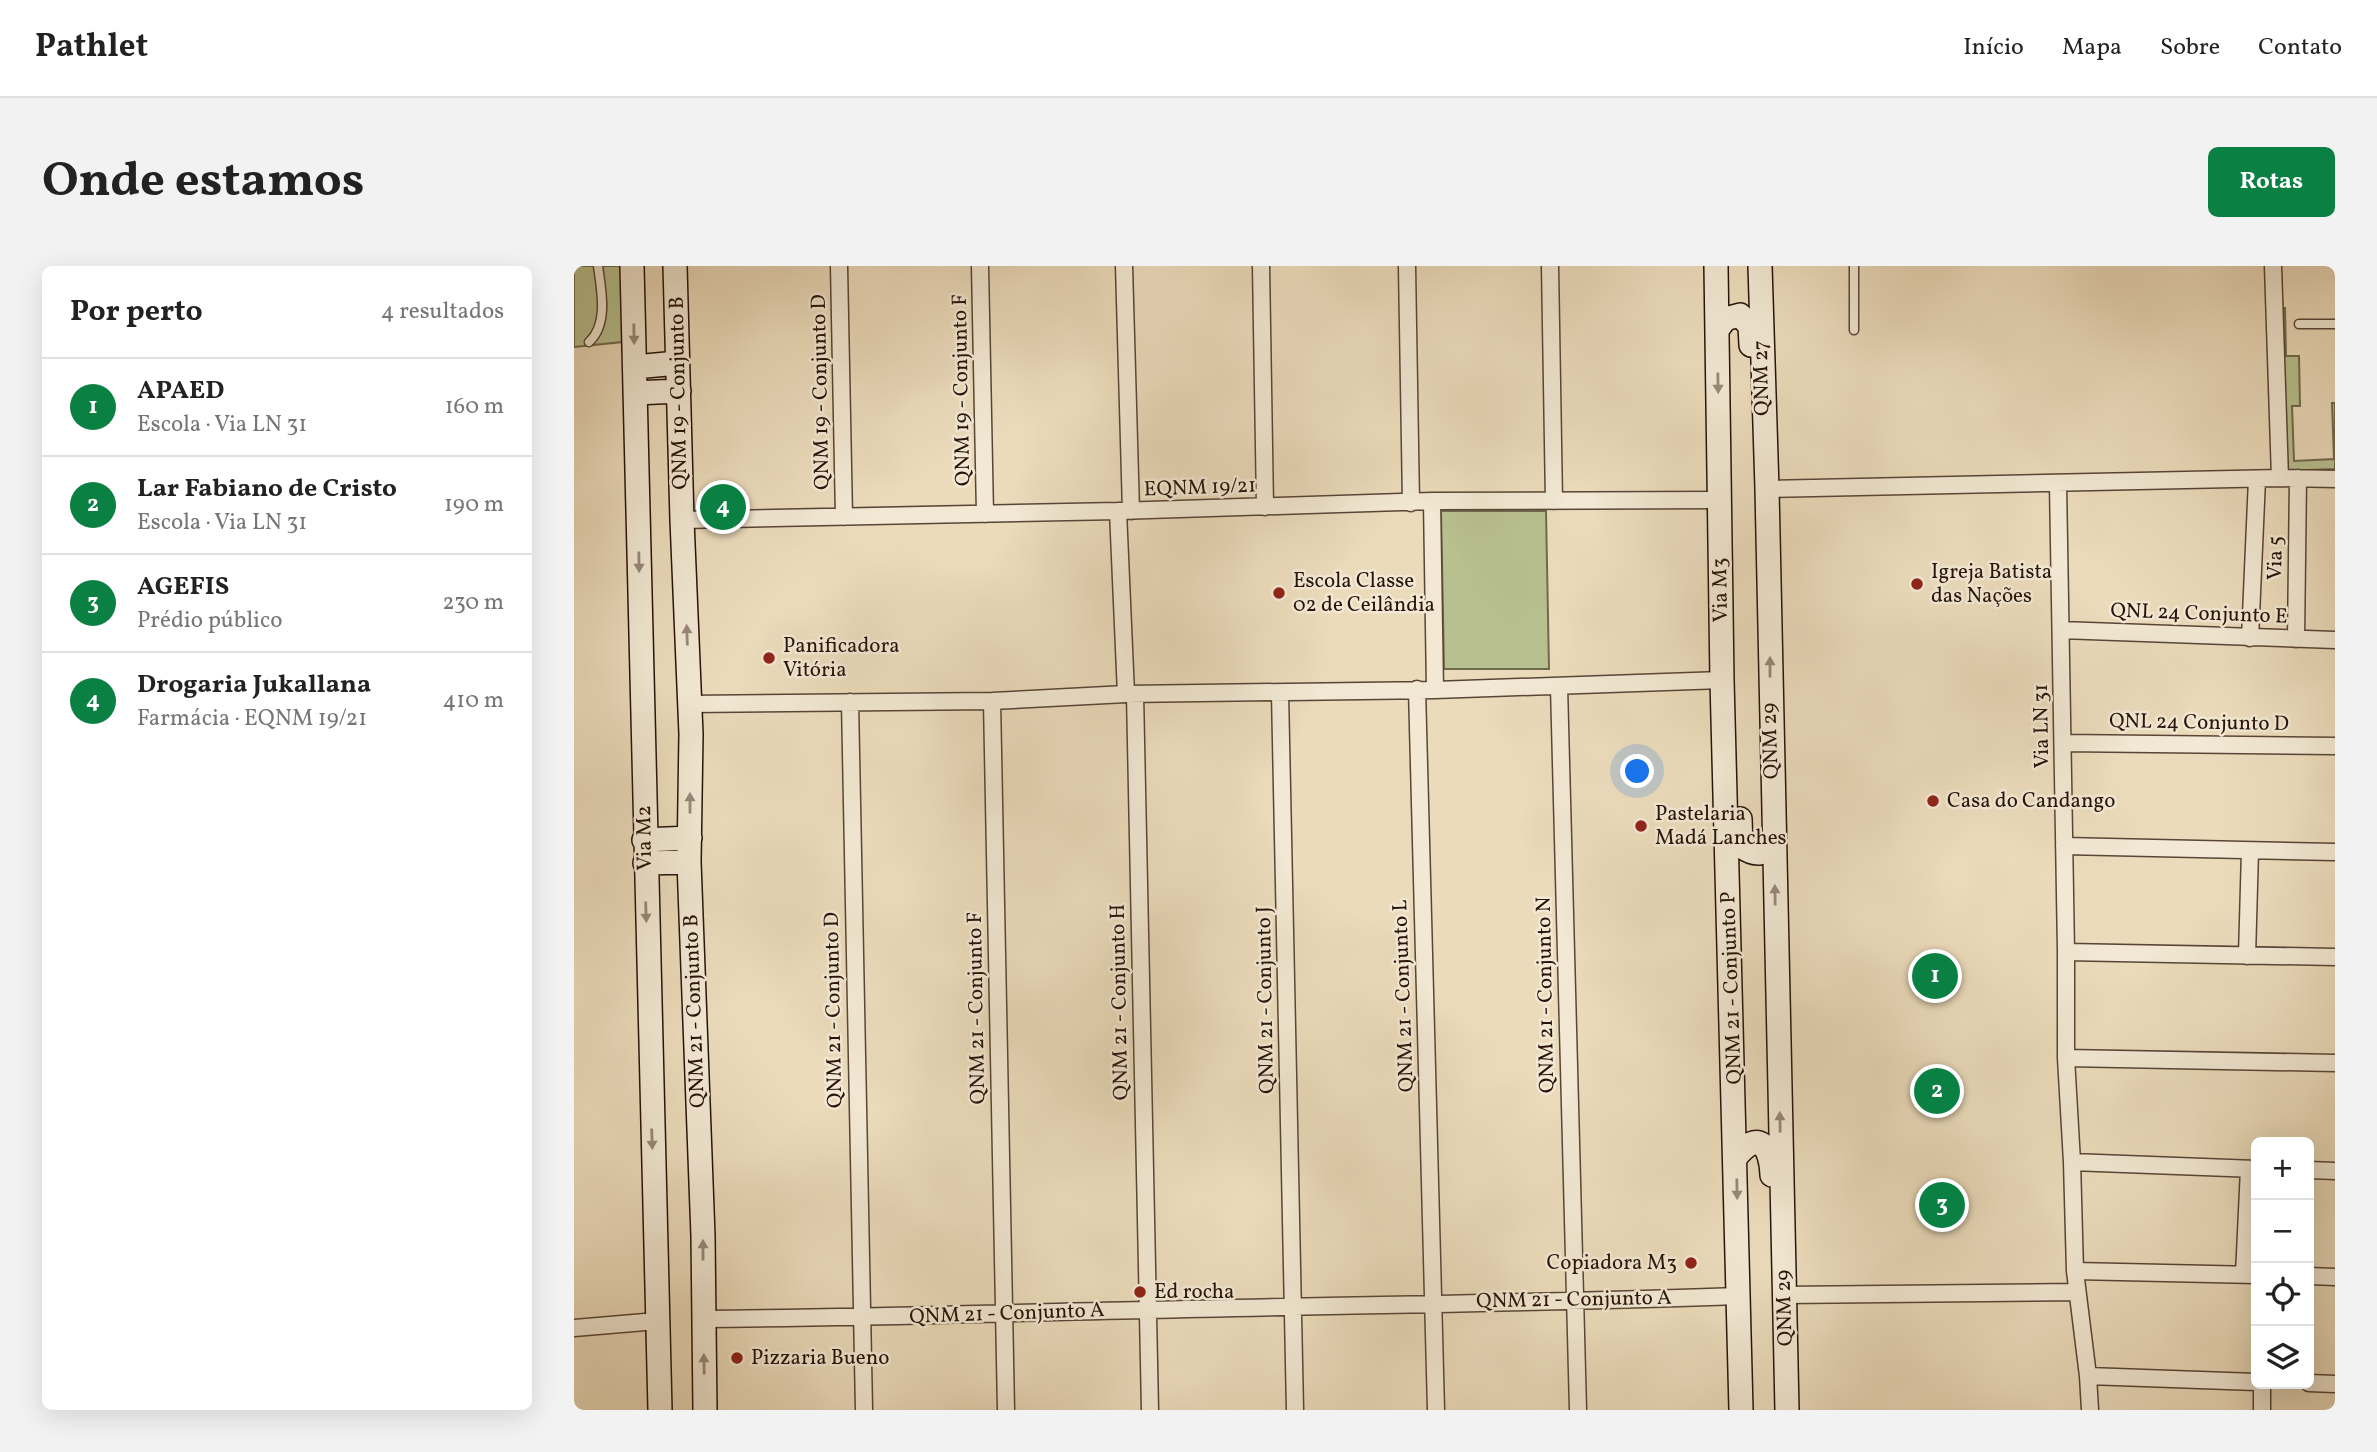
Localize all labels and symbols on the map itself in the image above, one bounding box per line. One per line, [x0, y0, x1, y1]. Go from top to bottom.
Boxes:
street label: QNM 19 - Conjunto D [805, 294, 837, 490]
street label: QNM 19 - Conjunto F [946, 294, 978, 486]
street label: QNM 19 - Conjunto B [663, 296, 695, 490]
one-way arrow [628, 323, 639, 345]
street label: QNM 27 [1747, 340, 1777, 416]
one-way arrow [1712, 372, 1724, 394]
street label: EQNM 19/21 [1143, 472, 1257, 504]
pin: 4 [700, 481, 746, 533]
street label: Via 5 [2261, 536, 2291, 580]
one-way arrow [633, 551, 645, 573]
street label: Via M3 [1706, 557, 1736, 623]
place label: Igreja Batista das Nações [1931, 558, 2052, 611]
place label: Escola Classe 02 de Ceilândia [1293, 567, 1435, 620]
marker: Igreja Batista das Nações [1909, 576, 1925, 592]
marker: Escola Classe 02 de Ceilândia [1271, 585, 1287, 601]
street label: QNL 24 Conjunto E [2110, 596, 2288, 632]
one-way arrow [681, 624, 692, 646]
place label: Panificadora Vitória [783, 632, 900, 685]
marker: Panificadora Vitória [761, 650, 777, 666]
one-way arrow [1764, 656, 1776, 678]
street label: Via LN 31 [2027, 683, 2057, 769]
street label: QNM 29 [1755, 702, 1787, 780]
street label: QNL 24 Conjunto D [2109, 707, 2289, 739]
your location [1620, 754, 1654, 788]
place label: Casa do Candango [1947, 787, 2115, 816]
one-way arrow [684, 791, 696, 813]
marker: Casa do Candango [1925, 793, 1941, 809]
place label: Pastelaria Madá Lanches [1655, 800, 1787, 853]
street label: Via M2 [630, 805, 660, 871]
marker: Pastelaria Madá Lanches [1633, 818, 1649, 834]
one-way arrow [1770, 884, 1781, 906]
street label: QNM 21 - Conjunto P [1714, 891, 1750, 1085]
street label: QNM 21 - Conjunto N [1530, 897, 1562, 1093]
street label: QNM 21 - Conjunto L [1386, 899, 1422, 1093]
one-way arrow [640, 901, 652, 923]
street label: QNM 21 - Conjunto H [1104, 903, 1136, 1101]
street label: QNM 21 - Conjunto J [1250, 906, 1282, 1094]
street label: QNM 21 - Conjunto F [961, 911, 993, 1105]
street label: QNM 21 - Conjunto D [818, 912, 850, 1108]
street label: QNM 21 - Conjunto B [677, 914, 713, 1108]
pin: 1 [1912, 950, 1958, 1002]
pin: 2 [1914, 1065, 1960, 1117]
one-way arrow [1775, 1111, 1786, 1133]
one-way arrow [646, 1128, 658, 1150]
one-way arrow [1731, 1179, 1743, 1201]
pin: 3 [1919, 1179, 1965, 1231]
one-way arrow [697, 1239, 709, 1261]
place label: Copiadora M3 [1547, 1249, 1677, 1278]
marker: Copiadora M3 [1683, 1255, 1699, 1271]
street label: QNM 29 [1769, 1269, 1801, 1347]
place label: Ed rocha [1154, 1278, 1234, 1307]
marker: Ed rocha [1132, 1284, 1148, 1300]
street label: QNM 21 - Conjunto A [1476, 1284, 1672, 1316]
street label: QNM 21 - Conjunto A [909, 1296, 1105, 1332]
place label: Pizzaria Bueno [751, 1344, 889, 1373]
marker: Pizzaria Bueno [729, 1350, 745, 1366]
one-way arrow [698, 1353, 710, 1375]

